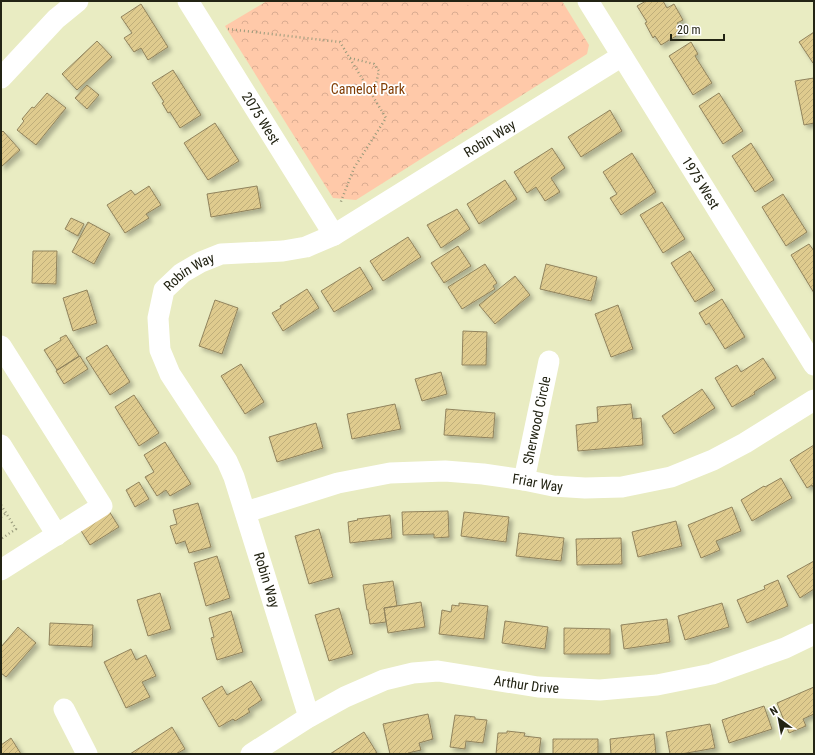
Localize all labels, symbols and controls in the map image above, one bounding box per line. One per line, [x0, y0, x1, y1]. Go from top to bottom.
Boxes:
scale bar [671, 16, 724, 42]
text: 20 m [677, 23, 701, 37]
park label: Camelot Park [331, 81, 406, 97]
street label: 2075 West [239, 89, 283, 147]
street label: Robin Way [461, 116, 518, 160]
street label: 1975 West [679, 154, 723, 212]
street label: Robin Way [160, 250, 217, 294]
street label: Sherwood Circle [519, 374, 554, 466]
street label: Friar Way [511, 470, 564, 495]
street label: Robin Way [251, 550, 283, 610]
street label: Arthur Drive [493, 672, 560, 696]
north arrow [759, 699, 799, 739]
text: N [768, 704, 780, 718]

